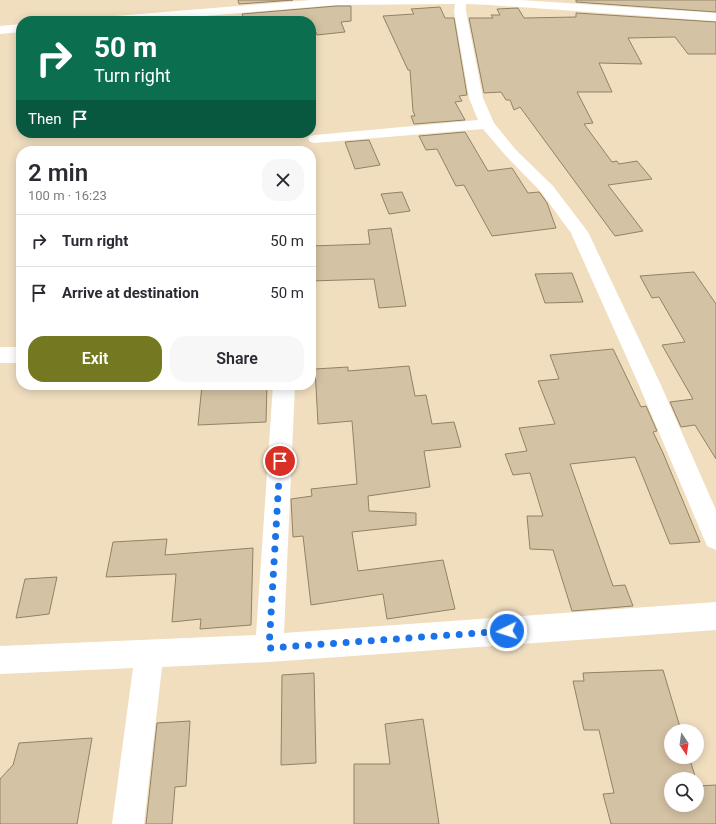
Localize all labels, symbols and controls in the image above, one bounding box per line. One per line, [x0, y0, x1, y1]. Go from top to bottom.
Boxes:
text: 50 m [94, 31, 157, 64]
icon: right [28, 32, 80, 84]
text: Turn right [94, 65, 171, 86]
icon: arrive [69, 108, 91, 130]
text: Then [28, 110, 61, 128]
text: 2 min [28, 159, 88, 187]
button: close [262, 159, 304, 201]
text: 100 m · 16:23 [28, 188, 107, 203]
icon: right [28, 230, 50, 252]
text: Turn right [62, 232, 128, 250]
text: 50 m [270, 232, 304, 250]
icon: arrive [28, 282, 50, 304]
text: Arrive at destination [62, 284, 199, 302]
text: 50 m [270, 284, 304, 302]
button: Exit [28, 336, 162, 382]
button: Share [170, 336, 304, 382]
pin [263, 444, 297, 478]
icon: arrive [269, 450, 291, 472]
position arrow [486, 610, 528, 652]
north arrow [664, 724, 704, 764]
map controls [664, 724, 704, 812]
button: search [664, 772, 704, 812]

